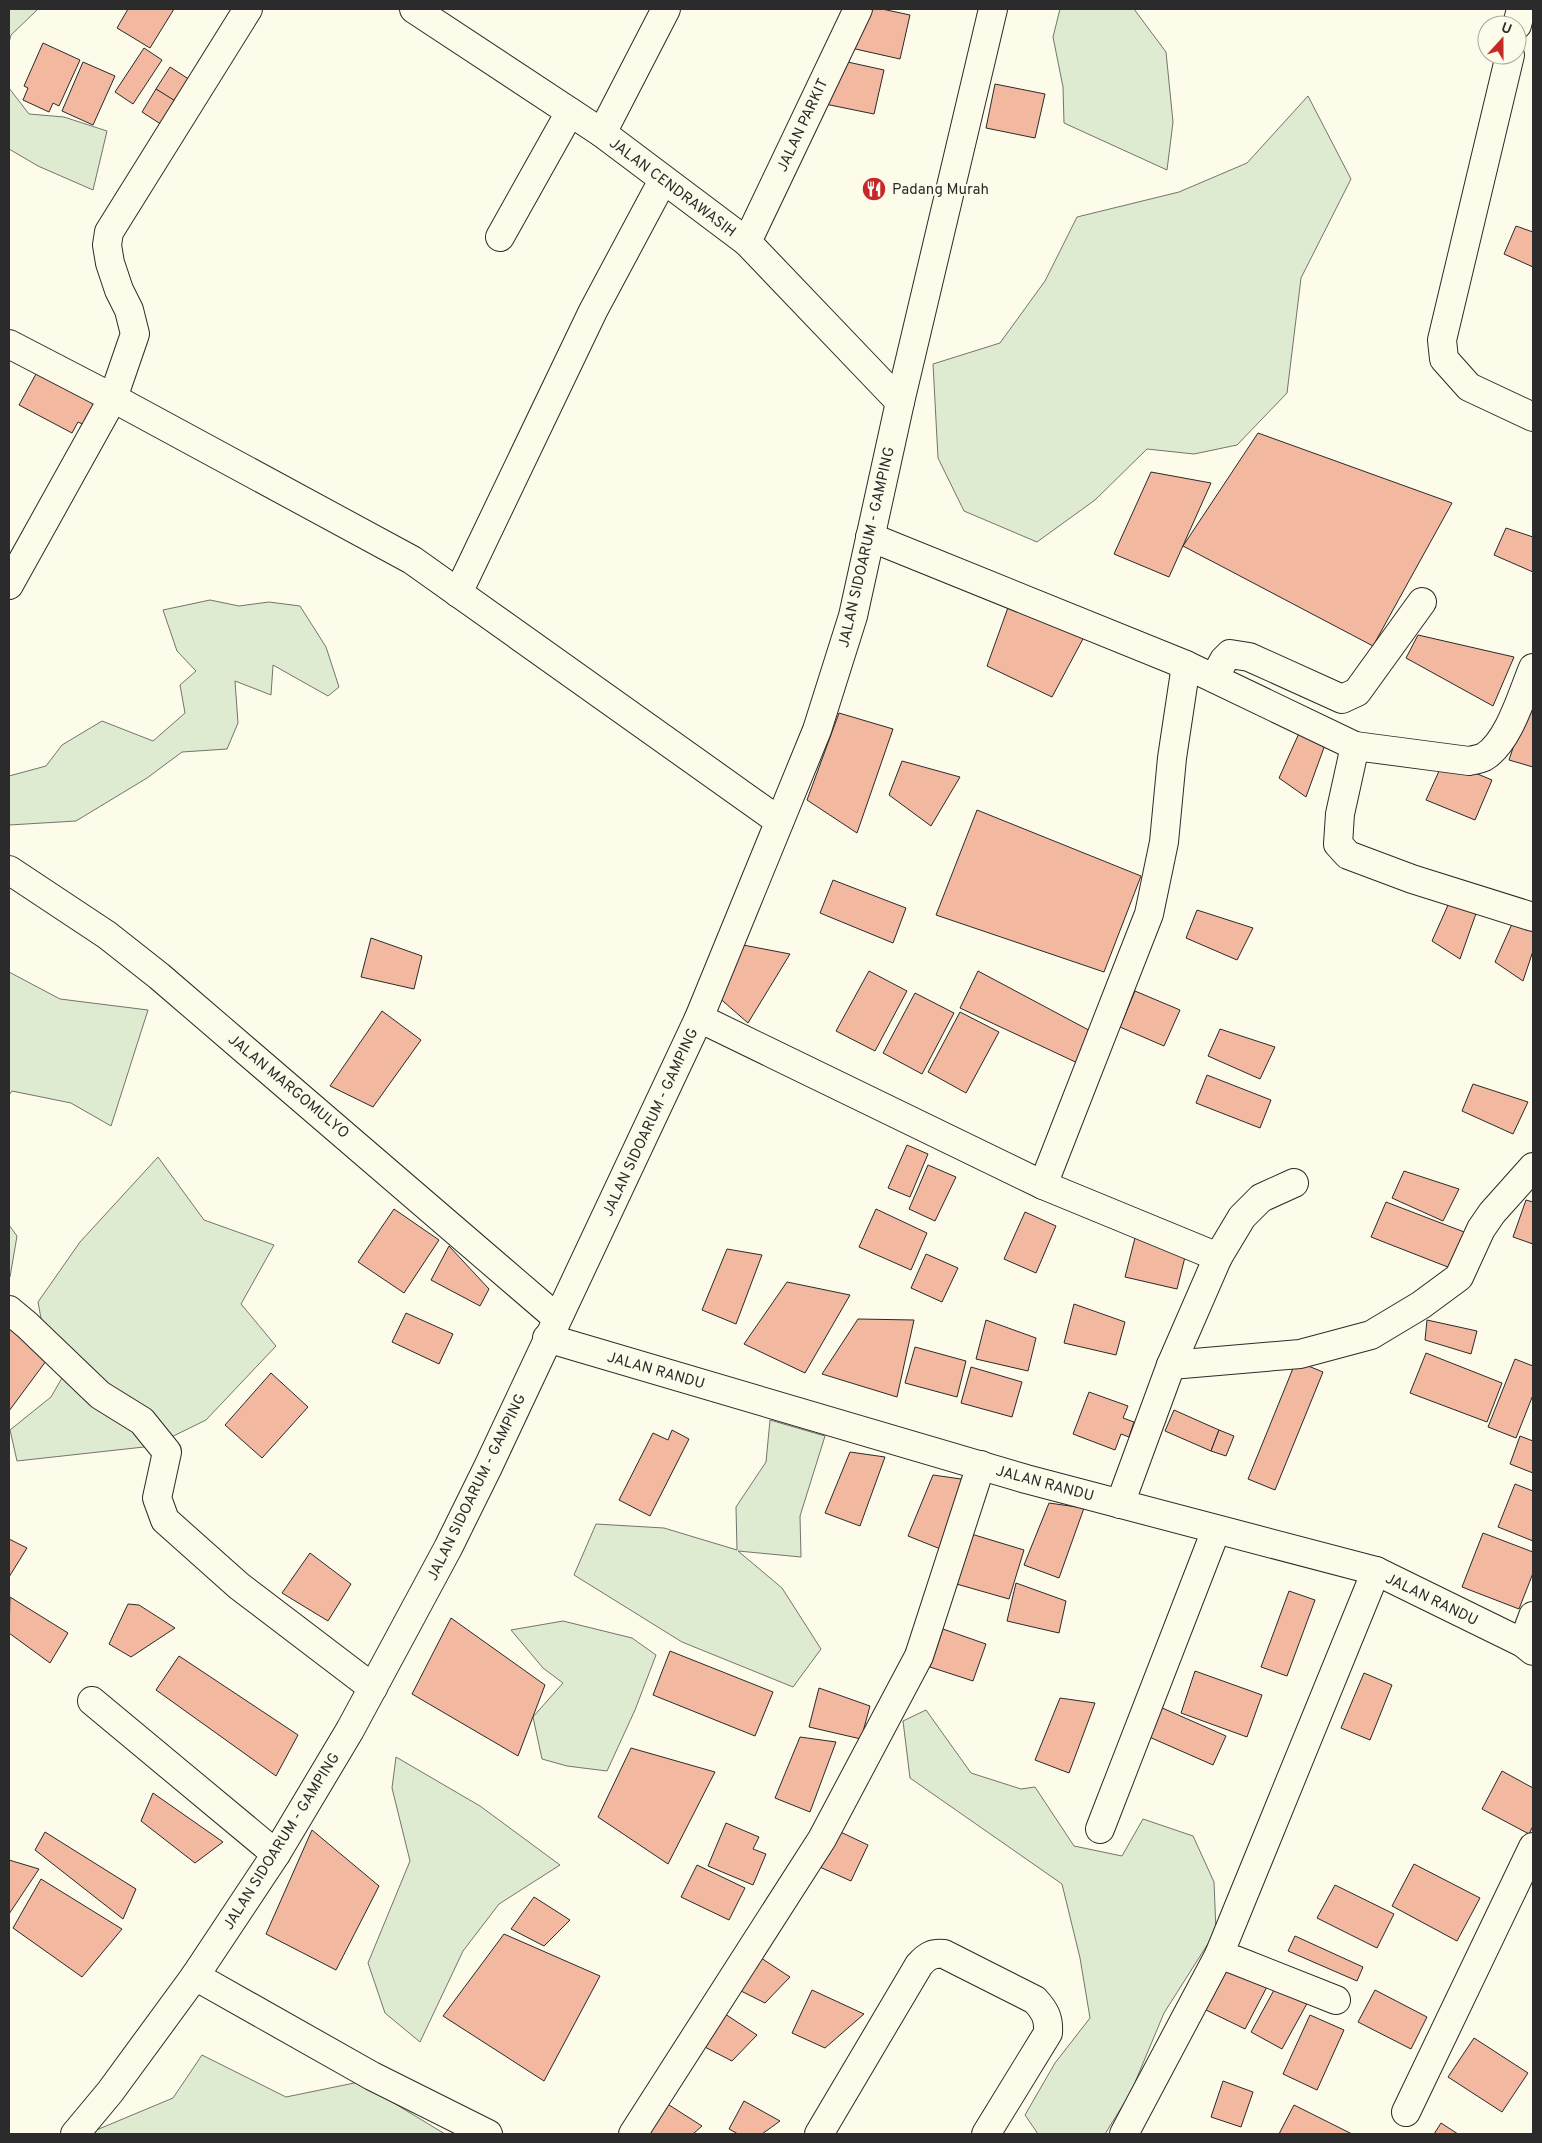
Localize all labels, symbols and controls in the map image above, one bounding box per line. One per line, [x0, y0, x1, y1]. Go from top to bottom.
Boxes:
north arrow [1477, 15, 1527, 65]
text: U [1498, 20, 1514, 39]
street label: JALAN PARKIT [773, 76, 833, 175]
street label: JALAN CENDRAWASIH [605, 134, 739, 242]
restaurant icon: Padang Murah [861, 176, 887, 202]
place label: Padang Murah [892, 181, 989, 200]
street label: JALAN SIDOARUM - GAMPING [835, 445, 900, 650]
street label: JALAN SIDOARUM - GAMPING [599, 1026, 703, 1220]
street label: JALAN MARGOMULYO [223, 1031, 353, 1143]
street label: JALAN RANDU [605, 1348, 707, 1394]
street label: JALAN SIDOARUM - GAMPING [424, 1391, 531, 1584]
street label: JALAN RANDU [993, 1462, 1096, 1507]
street label: JALAN RANDU [1382, 1570, 1481, 1631]
street label: JALAN SIDOARUM - GAMPING [220, 1750, 345, 1934]

